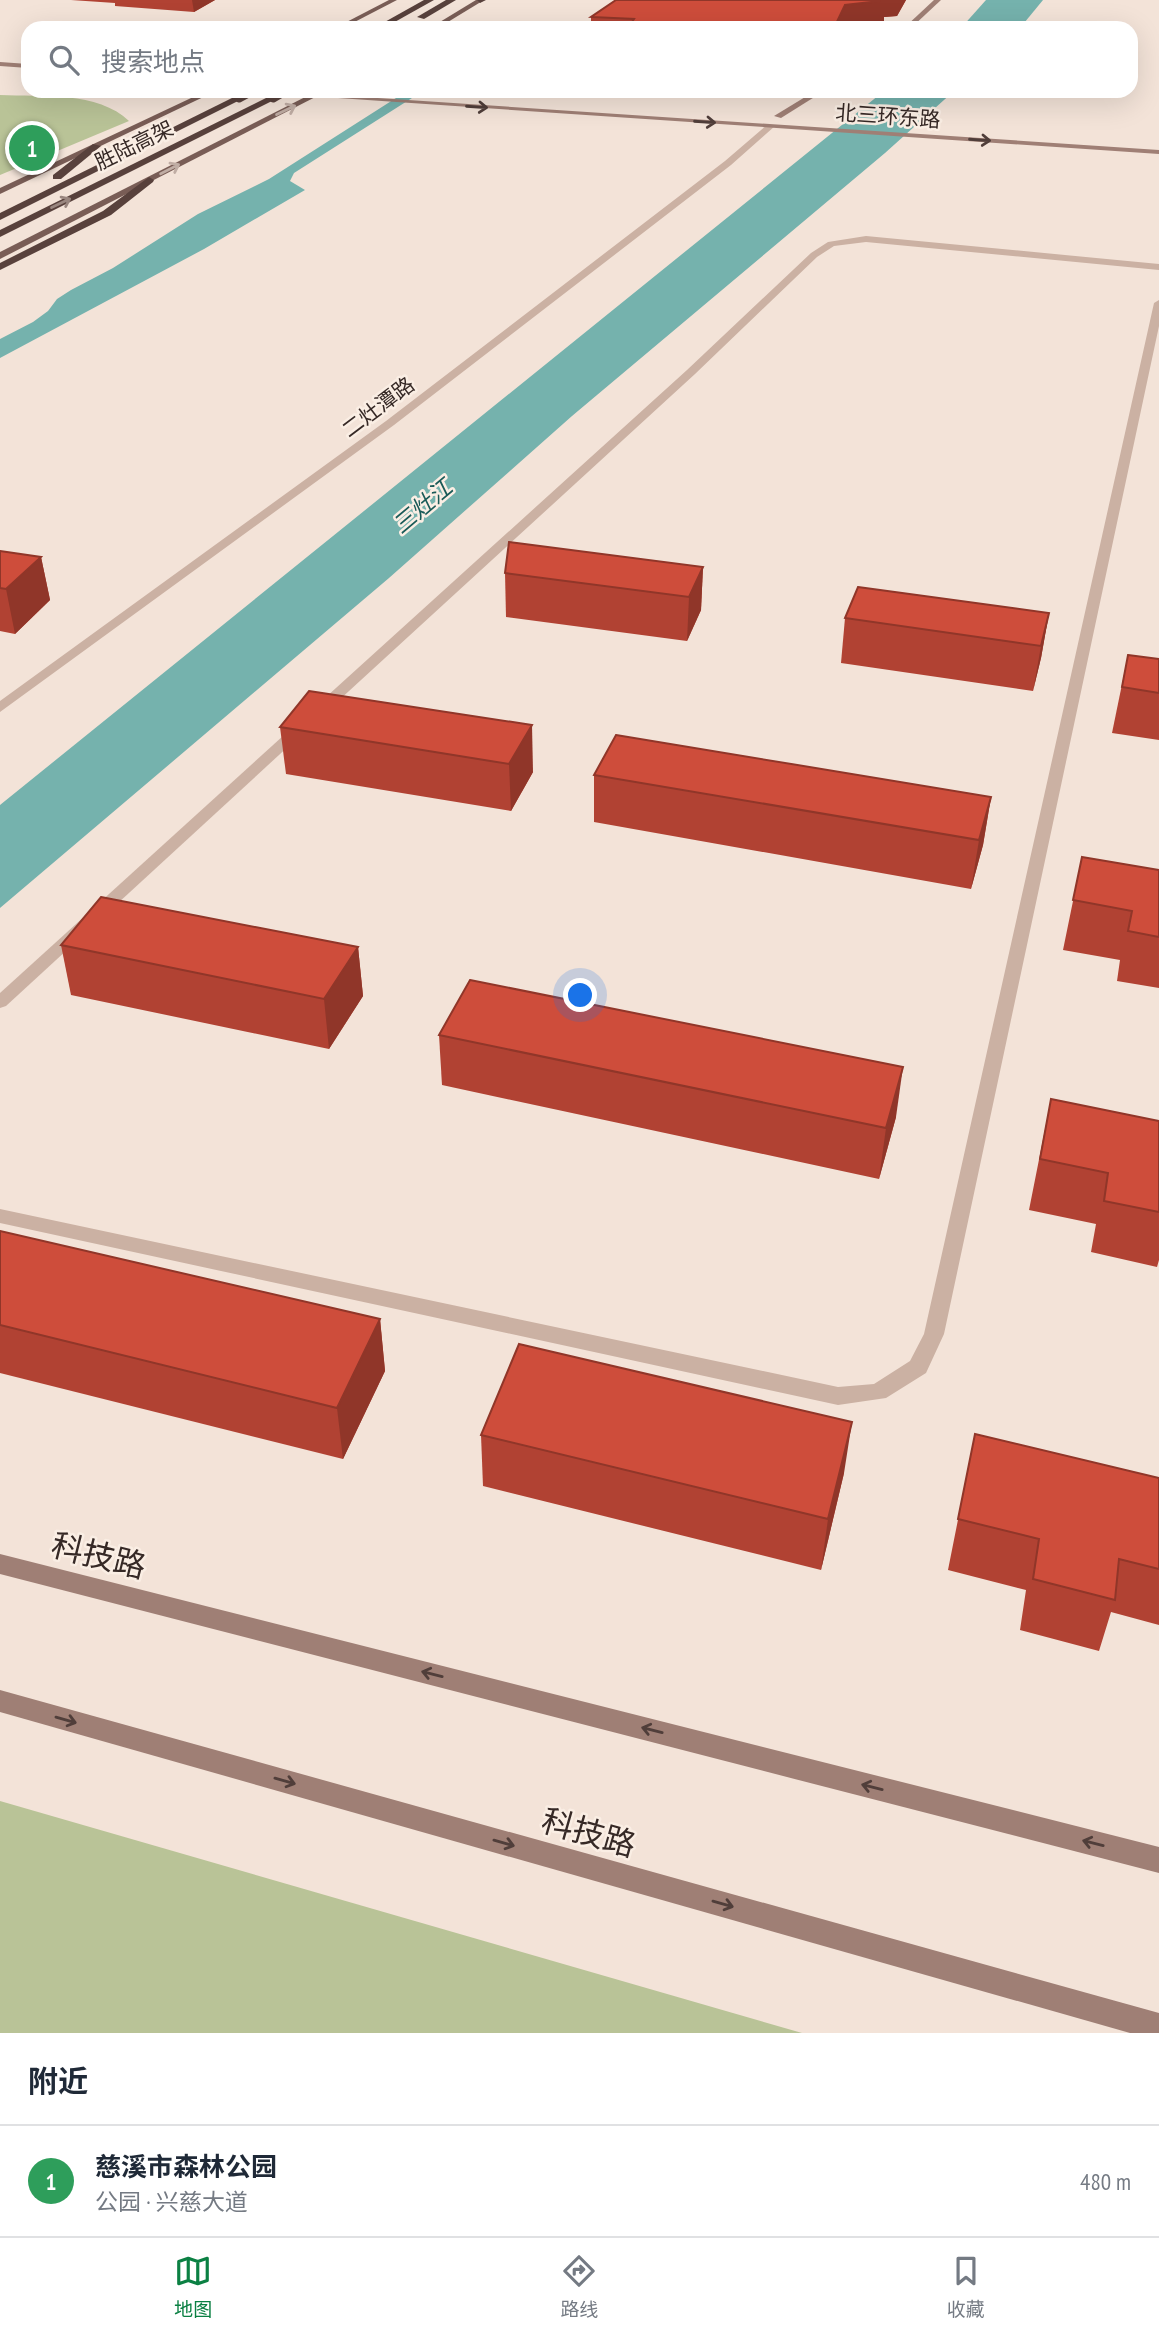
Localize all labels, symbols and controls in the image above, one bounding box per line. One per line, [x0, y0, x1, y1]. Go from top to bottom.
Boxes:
search box [21, 21, 1138, 98]
icon: search [45, 41, 83, 79]
text: 搜索地点 [101, 45, 205, 78]
street label: 北三环东路 [835, 99, 941, 133]
one-way arrow [466, 101, 488, 114]
one-way arrow [275, 102, 296, 116]
street label: 胜陆高架 [90, 114, 178, 176]
one-way arrow [693, 115, 716, 128]
pin: 1 [9, 122, 55, 174]
one-way arrow [969, 134, 991, 147]
one-way arrow [159, 162, 180, 175]
one-way arrow [50, 196, 71, 210]
street label: 二灶潭路 [336, 371, 420, 443]
water label: 三灶江 [386, 471, 460, 539]
your location [563, 978, 597, 1012]
street label: 科技路 [47, 1523, 151, 1587]
one-way arrow [421, 1667, 443, 1680]
one-way arrow [54, 1714, 76, 1727]
one-way arrow [641, 1723, 664, 1736]
one-way arrow [273, 1775, 295, 1788]
one-way arrow [862, 1780, 884, 1793]
street label: 科技路 [537, 1799, 641, 1865]
one-way arrow [1082, 1836, 1105, 1849]
one-way arrow [492, 1837, 514, 1850]
one-way arrow [711, 1899, 733, 1912]
text: 附近 [28, 2061, 88, 2100]
text: 慈溪市森林公园 [95, 2150, 277, 2183]
text: 1 [46, 2167, 57, 2196]
text: 480 m [1080, 2167, 1131, 2196]
text: 公园 · 兴慈大道 [95, 2187, 248, 2216]
tab: 地图 [174, 2252, 212, 2321]
tab: 路线 [560, 2252, 599, 2321]
tab: 收藏 [947, 2252, 985, 2321]

